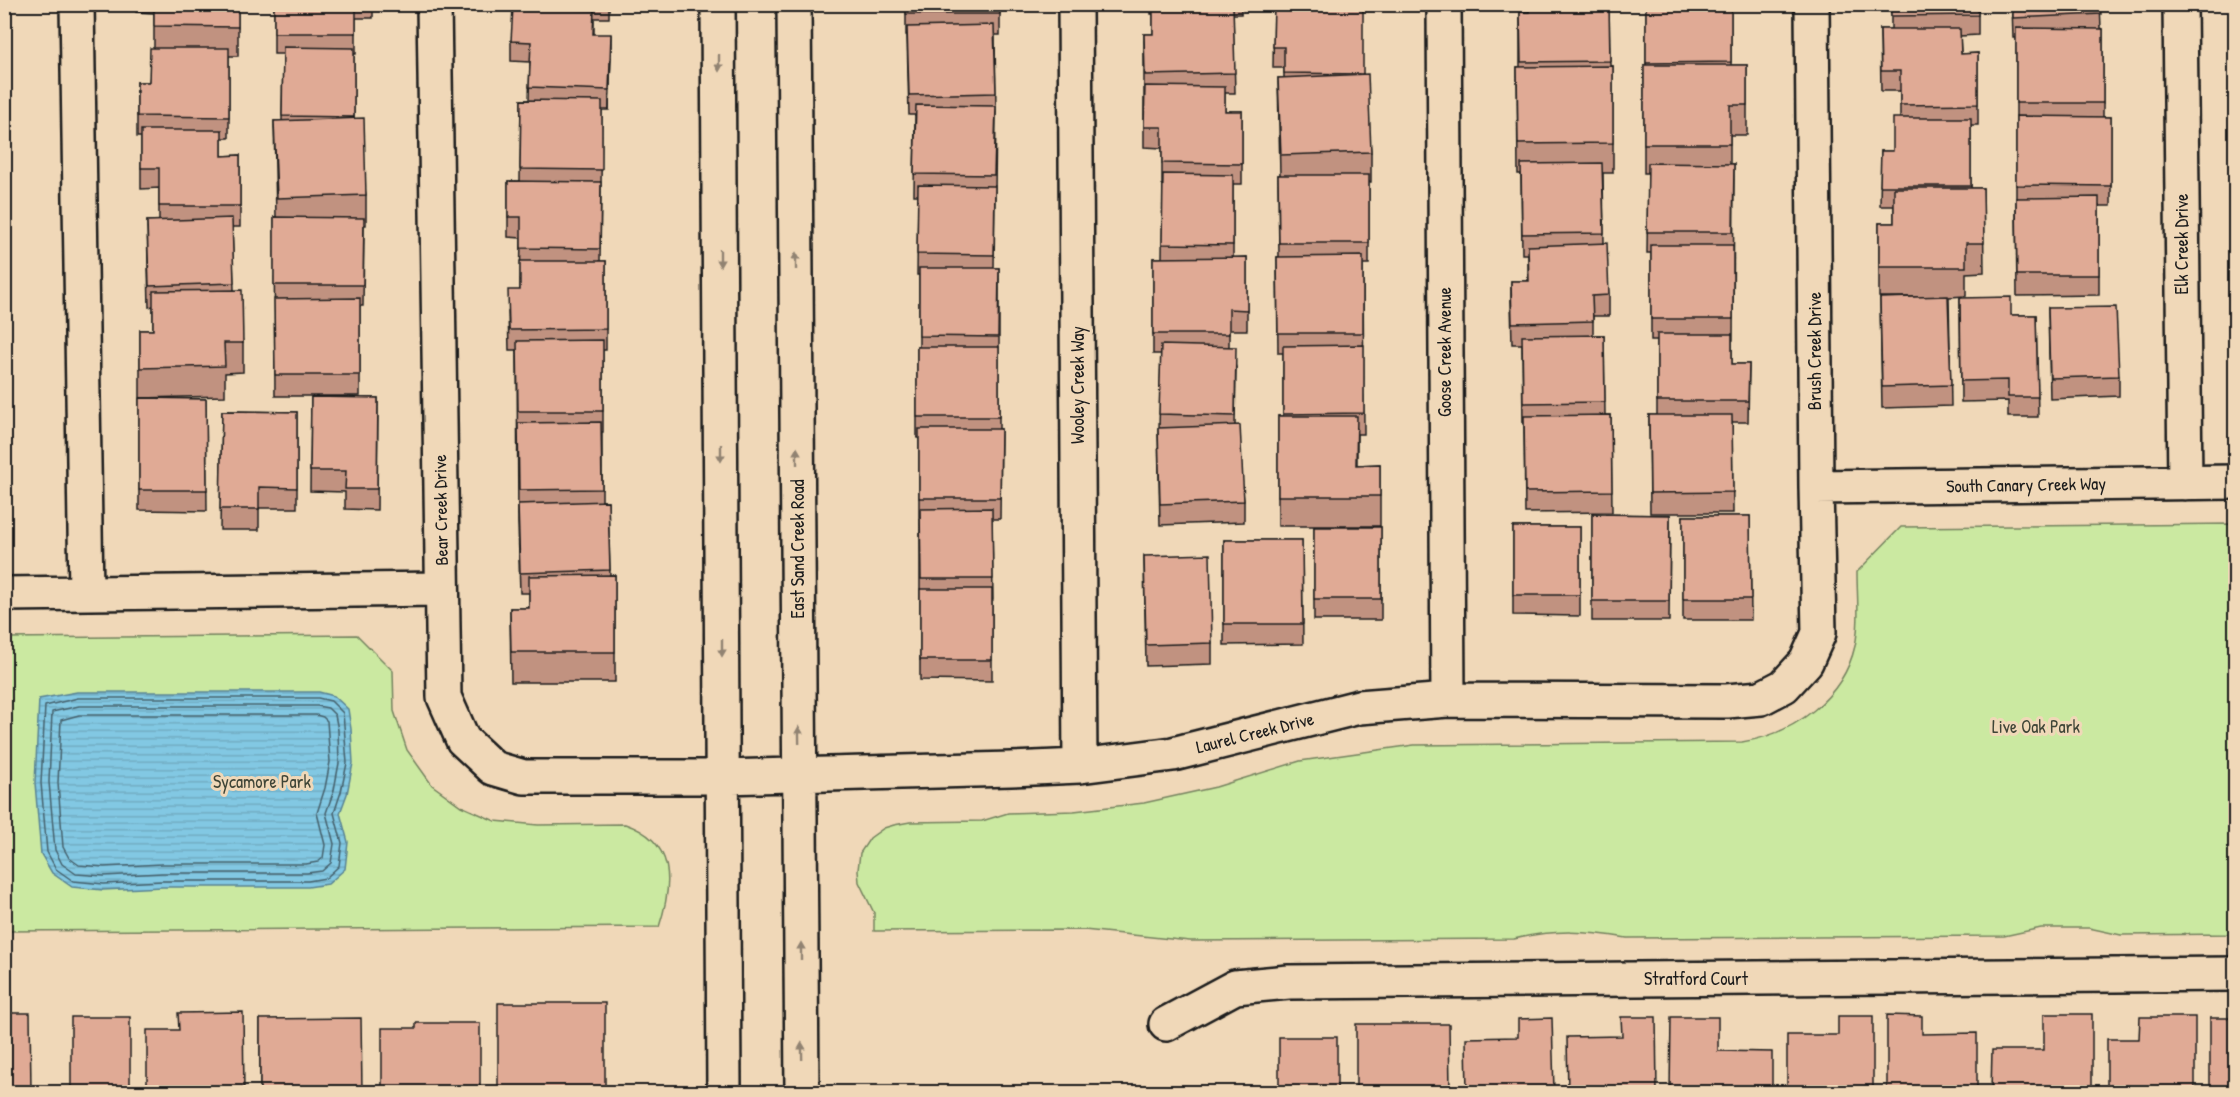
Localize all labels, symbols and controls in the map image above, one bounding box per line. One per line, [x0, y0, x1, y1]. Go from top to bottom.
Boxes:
one-way arrow [714, 53, 724, 72]
street label: Elk Creek Drive [2169, 194, 2194, 294]
one-way arrow [715, 248, 725, 267]
one-way arrow [791, 252, 800, 271]
street label: Goose Creek Avenue [1432, 287, 1457, 417]
street label: Brush Creek Drive [1802, 292, 1827, 410]
street label: Wooley Creek Way [1065, 326, 1090, 444]
one-way arrow [716, 443, 726, 462]
one-way arrow [792, 447, 802, 466]
street label: Bear Creek Drive [427, 454, 454, 566]
street label: South Canary Creek Way [1946, 471, 2107, 498]
street label: East Sand Creek Road [785, 479, 810, 619]
one-way arrow [717, 638, 726, 657]
street label: Laurel Creek Drive [1193, 706, 1316, 759]
park label: Live Oak Park [1992, 714, 2081, 739]
one-way arrow [794, 726, 804, 745]
park label: Sycamore Park [213, 769, 311, 794]
one-way arrow [796, 942, 806, 961]
street label: Stratford Court [1644, 966, 1749, 991]
one-way arrow [797, 1042, 807, 1061]

